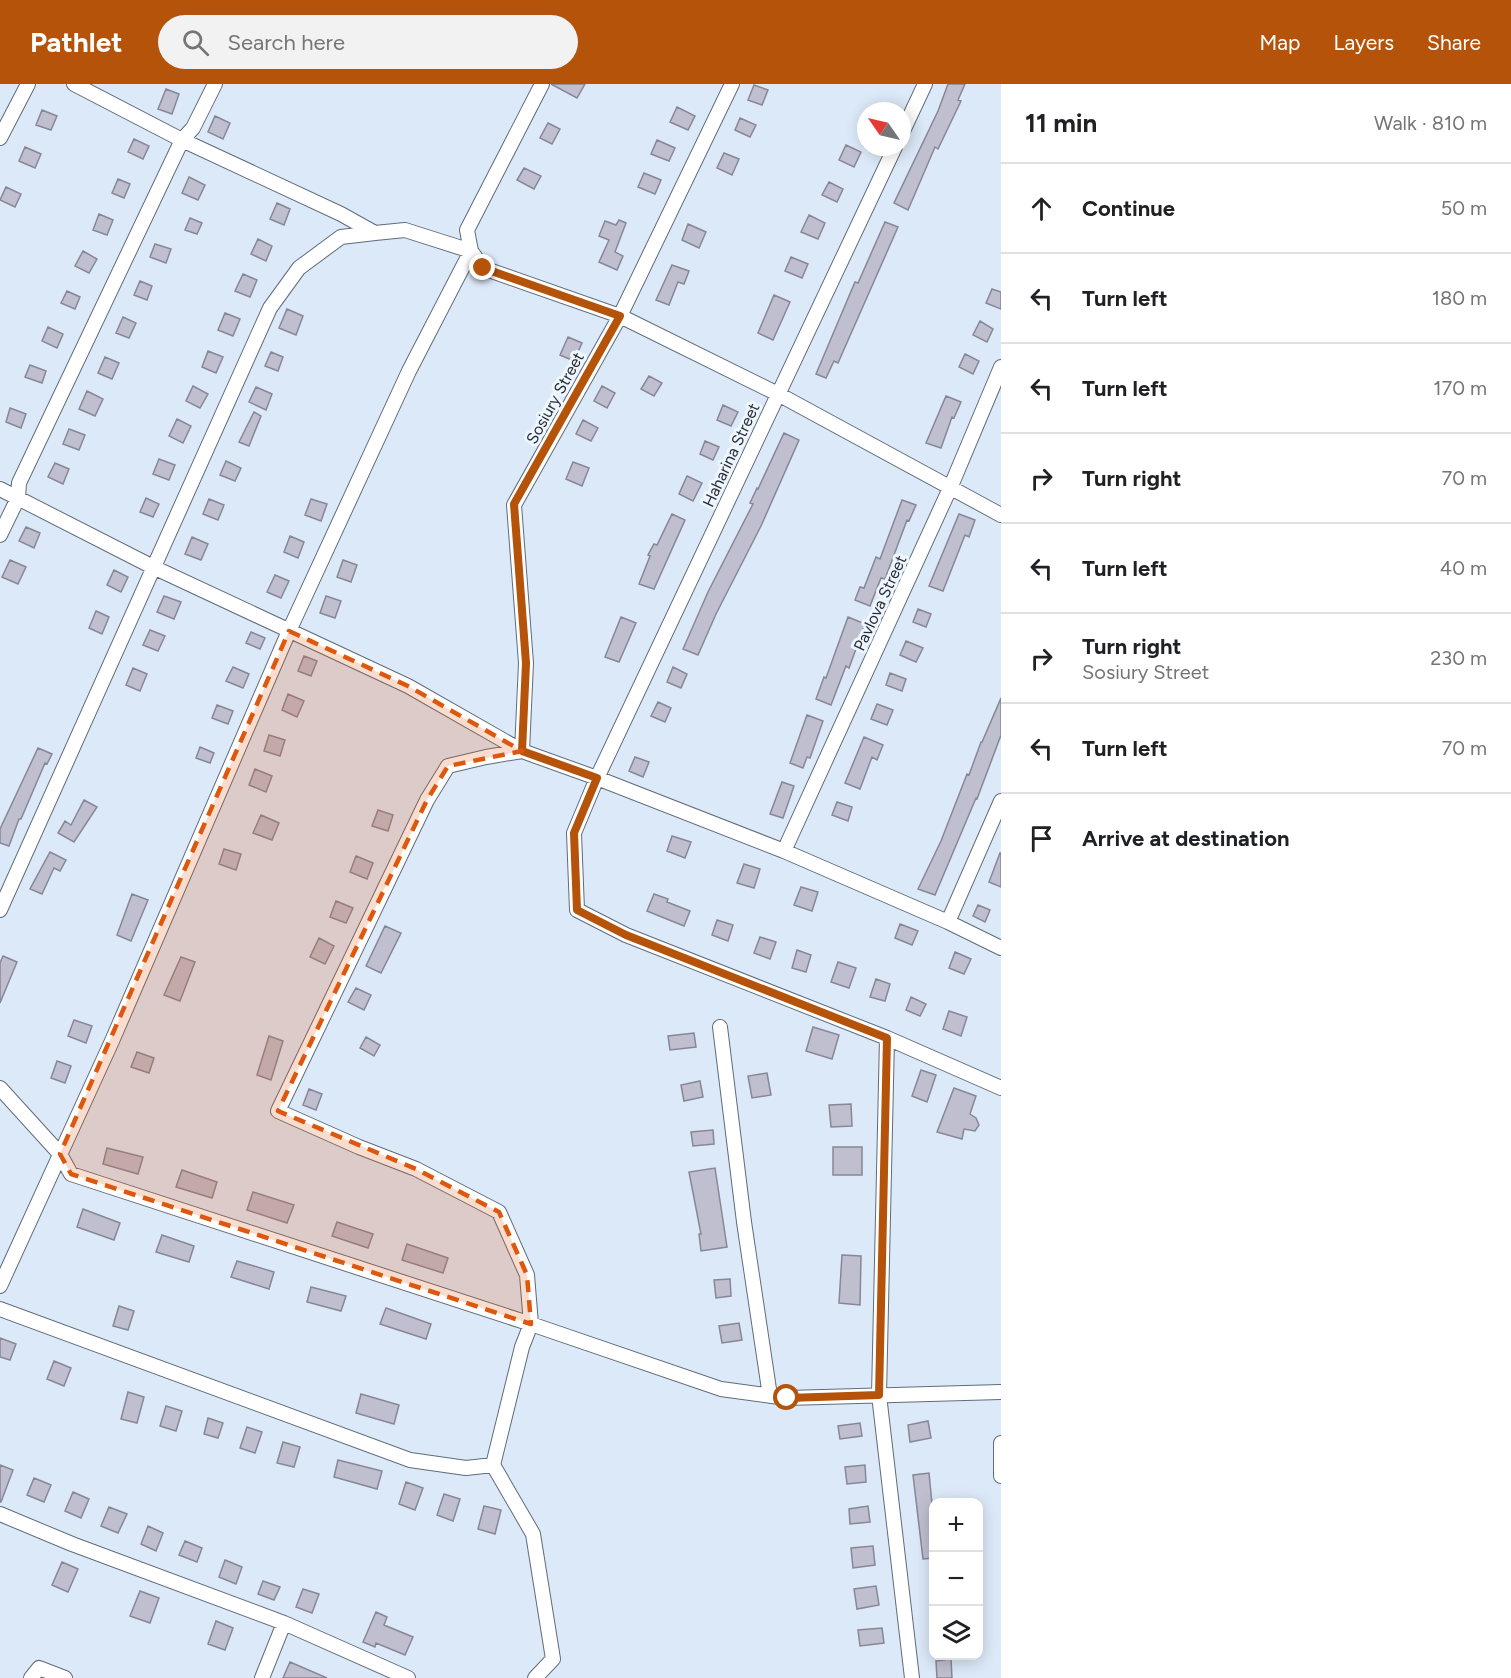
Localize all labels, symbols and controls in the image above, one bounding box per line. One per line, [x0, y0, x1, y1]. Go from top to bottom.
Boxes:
search box [158, 15, 578, 69]
text: Pathlet [30, 25, 122, 59]
icon: search [179, 26, 212, 59]
text: Search here [227, 29, 345, 56]
text: Map [1260, 30, 1300, 55]
text: Layers [1333, 30, 1394, 55]
text: Share [1427, 30, 1481, 55]
north arrow [857, 102, 911, 156]
text: 11 min [1025, 107, 1097, 139]
text: Walk · 810 m [1374, 111, 1487, 135]
icon: ahead [1025, 192, 1058, 225]
text: Continue [1082, 195, 1175, 222]
text: 50 m [1441, 196, 1487, 220]
route end [469, 254, 495, 280]
icon: left [1025, 282, 1058, 315]
text: Turn left [1082, 285, 1168, 312]
text: 180 m [1432, 286, 1487, 310]
street label: Sosiury Street [522, 349, 588, 447]
icon: left [1025, 372, 1058, 405]
text: Turn left [1082, 375, 1168, 402]
text: 170 m [1433, 376, 1487, 400]
street label: Haharina Street [699, 400, 763, 510]
icon: right [1025, 462, 1058, 495]
text: Turn right [1082, 465, 1181, 492]
text: 70 m [1441, 466, 1487, 490]
street label: Pavlova Street [850, 552, 910, 654]
icon: left [1025, 552, 1058, 585]
text: Turn left [1082, 555, 1168, 582]
text: 40 m [1440, 556, 1487, 580]
text: Turn right [1082, 633, 1181, 660]
icon: right [1025, 642, 1058, 675]
text: 230 m [1430, 646, 1487, 670]
text: Sosiury Street [1082, 660, 1209, 684]
icon: left [1025, 732, 1058, 765]
text: Turn left [1082, 735, 1168, 762]
text: 70 m [1441, 736, 1487, 760]
icon: arrive [1025, 822, 1058, 855]
text: Arrive at destination [1082, 825, 1290, 852]
route start [773, 1384, 799, 1410]
map controls [929, 1498, 983, 1660]
button: + [929, 1498, 983, 1552]
button: − [929, 1552, 983, 1606]
button: layers [929, 1606, 983, 1660]

